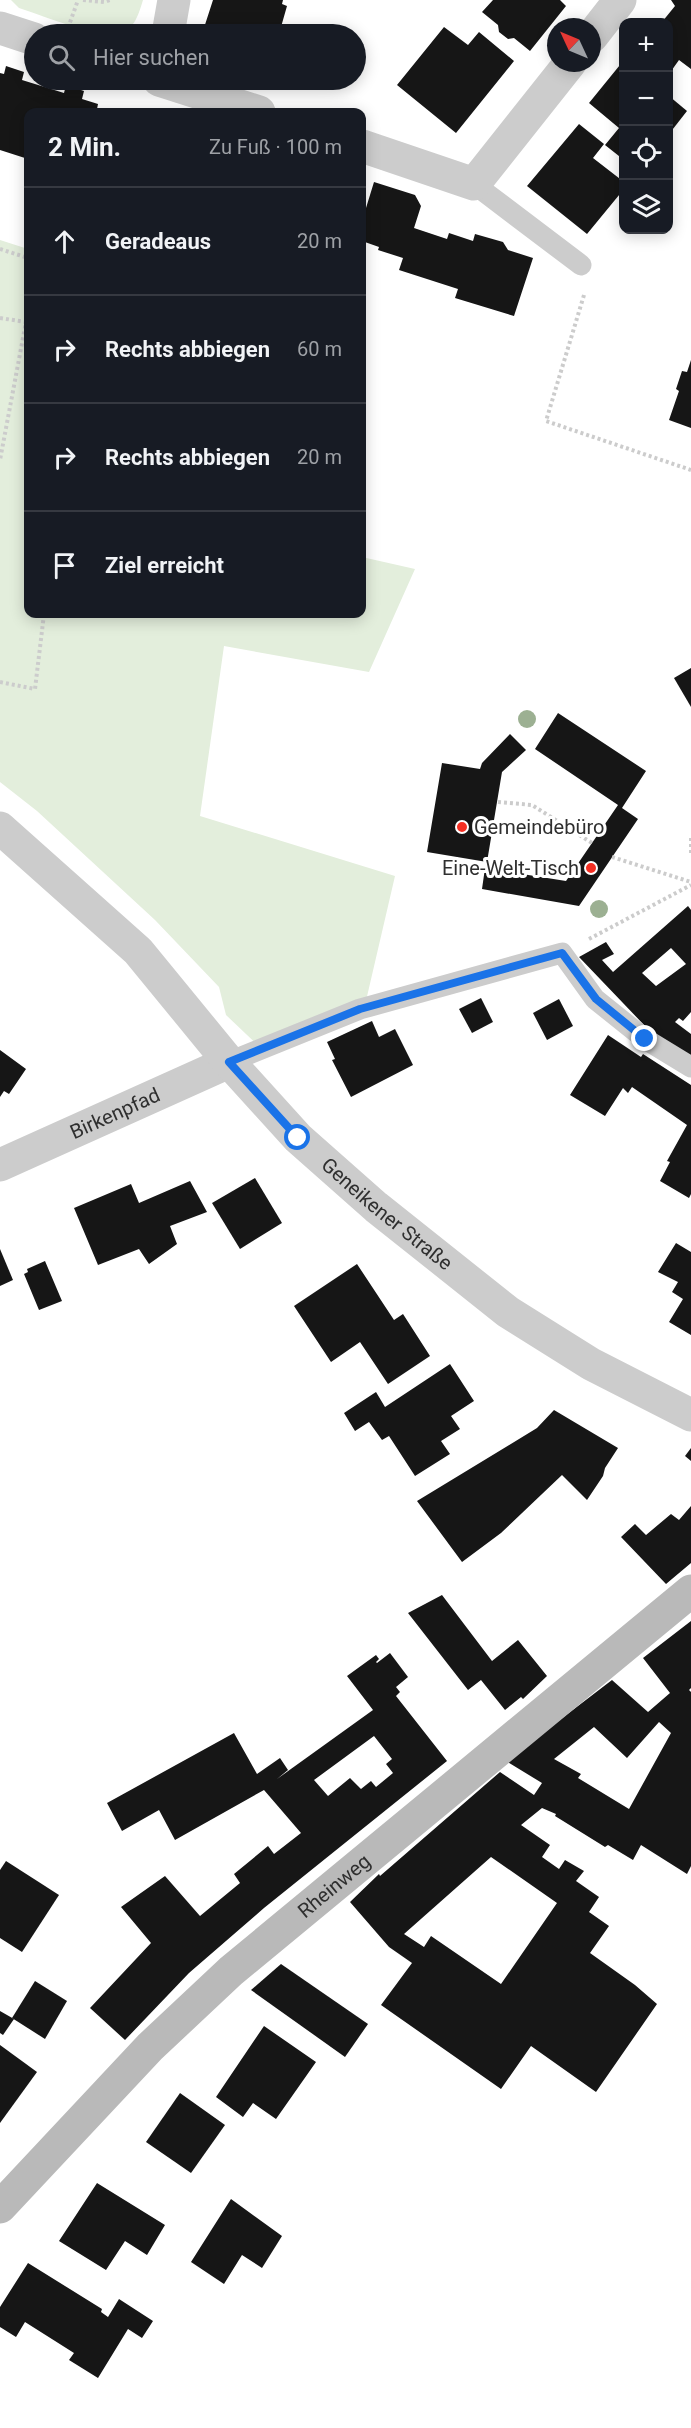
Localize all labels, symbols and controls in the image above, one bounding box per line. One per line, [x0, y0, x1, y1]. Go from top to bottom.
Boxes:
north arrow [547, 18, 601, 72]
map controls [619, 18, 673, 234]
button: + [619, 18, 673, 72]
search box [24, 24, 366, 90]
icon: search [45, 41, 78, 74]
text: Hier suchen [93, 45, 210, 70]
button: − [619, 72, 673, 126]
button: locate [619, 126, 673, 180]
text: 2 Min. [48, 132, 121, 162]
text: Zu Fuß · 100 m [209, 135, 342, 159]
button: layers [619, 180, 673, 234]
icon: ahead [48, 225, 81, 258]
text: Geradeaus [105, 229, 211, 254]
text: 20 m [297, 229, 342, 253]
icon: right [48, 333, 81, 366]
text: Rechts abbiegen [105, 337, 270, 362]
text: 60 m [297, 337, 342, 361]
icon: right [48, 441, 81, 474]
text: Rechts abbiegen [105, 445, 270, 470]
text: 20 m [297, 445, 342, 469]
icon: arrive [48, 549, 81, 582]
text: Ziel erreicht [105, 553, 224, 578]
place label: Gemeindebüro [474, 815, 604, 839]
marker: Gemeindebüro [455, 820, 469, 834]
place label: Eine-Welt-Tisch [442, 856, 579, 880]
marker: Eine-Welt-Tisch [584, 861, 598, 875]
route end [631, 1025, 657, 1051]
street label: Birkenpfad [66, 1083, 164, 1144]
route start [284, 1124, 310, 1150]
street label: Geneikener Straße [317, 1153, 457, 1275]
street label: Rheinweg [293, 1849, 375, 1923]

